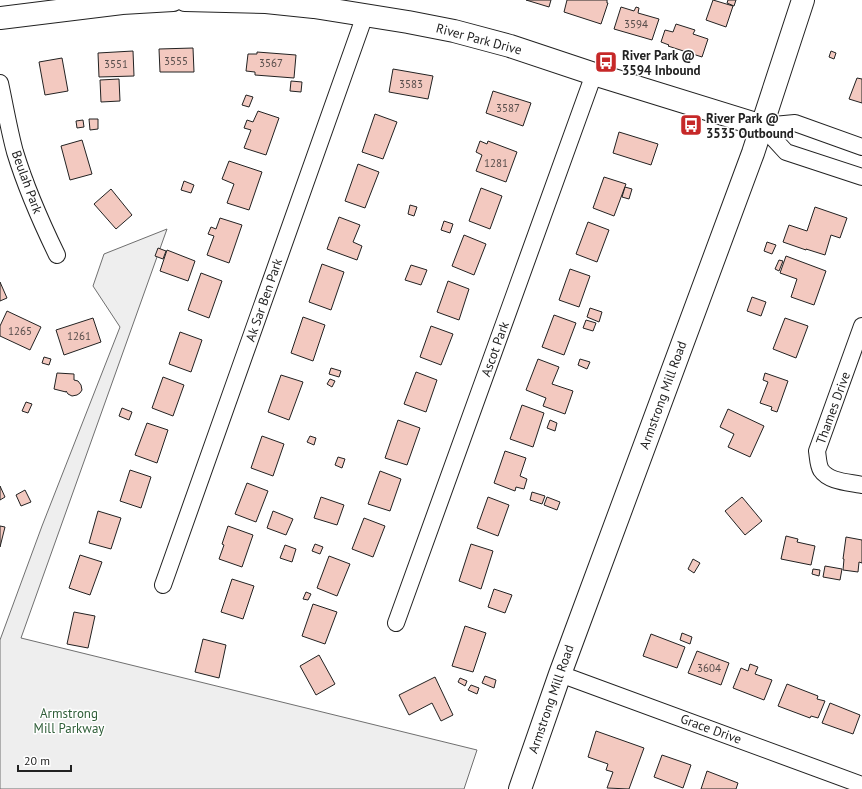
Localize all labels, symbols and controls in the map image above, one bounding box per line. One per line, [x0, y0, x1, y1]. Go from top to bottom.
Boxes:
house number: 3594 [624, 17, 648, 31]
street label: River Park Drive [434, 19, 524, 59]
place label: River Park @ 3594 Inbound [622, 47, 701, 79]
bus stop icon: River Park @ 3594 Inbound [593, 49, 619, 75]
house number: 3555 [164, 54, 188, 68]
house number: 3567 [259, 56, 283, 70]
house number: 3551 [104, 57, 128, 71]
house number: 3583 [399, 77, 423, 91]
house number: 3587 [496, 101, 520, 115]
place label: River Park @ 3535 Outbound [706, 110, 794, 142]
bus stop icon: River Park @ 3535 Outbound [678, 112, 704, 138]
street label: Beulah Park [8, 148, 47, 217]
house number: 1281 [484, 156, 508, 170]
street label: Ak Sar Ben Park [242, 255, 286, 344]
street label: Ascot Park [477, 318, 513, 379]
house number: 1265 [8, 324, 32, 338]
house number: 1261 [67, 329, 91, 343]
street label: Armstrong Mill Road [636, 339, 690, 451]
street label: Thames Drive [812, 369, 854, 447]
street label: Armstrong Mill Road [524, 642, 578, 756]
house number: 3604 [697, 661, 721, 675]
park label: Armstrong Mill Parkway [34, 705, 104, 737]
street label: Grace Drive [678, 710, 744, 748]
scale bar [18, 747, 71, 773]
text: 20 m [24, 753, 50, 768]

